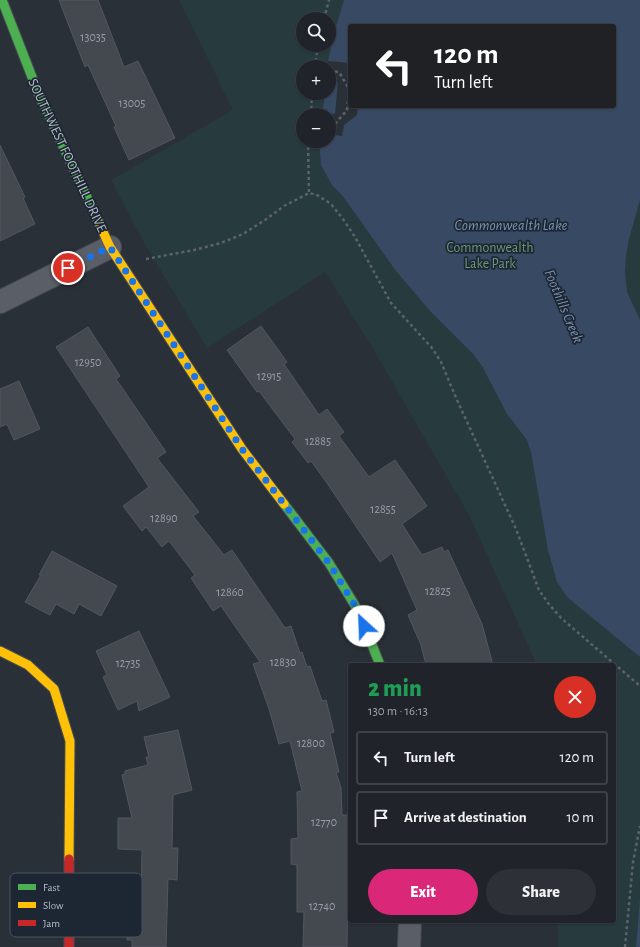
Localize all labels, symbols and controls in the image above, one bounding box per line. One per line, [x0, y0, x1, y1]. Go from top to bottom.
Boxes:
map controls [296, 12, 336, 148]
button: search [296, 12, 336, 52]
house number: 13035 [80, 31, 106, 43]
icon: left [368, 40, 420, 92]
text: 120 m [434, 41, 499, 69]
button: + [296, 60, 336, 100]
text: Turn left [434, 74, 493, 92]
street label: SOUTHWEST FOOTHILL DRIVE [25, 76, 109, 235]
house number: 13005 [119, 97, 145, 109]
button: − [296, 108, 336, 148]
water label: Commonwealth Lake [455, 218, 568, 233]
park label: Commonwealth Lake Park [446, 241, 534, 271]
pin [51, 251, 85, 285]
icon: arrive [57, 257, 79, 279]
water label: Foothills Creek [541, 267, 586, 345]
house number: 12950 [75, 356, 101, 368]
house number: 12915 [257, 370, 281, 382]
house number: 12885 [305, 435, 331, 447]
house number: 12855 [370, 503, 396, 515]
house number: 12890 [150, 512, 178, 524]
house number: 12825 [425, 585, 451, 597]
house number: 12860 [216, 586, 244, 598]
position arrow [343, 605, 385, 647]
house number: 12830 [270, 656, 296, 668]
house number: 12735 [116, 657, 140, 669]
button: close [554, 676, 596, 718]
text: 2 min [368, 677, 422, 701]
text: 130 m · 16:13 [368, 705, 428, 718]
house number: 12800 [297, 737, 325, 749]
icon: left [370, 747, 392, 769]
text: Turn left [404, 750, 455, 765]
text: 120 m [560, 750, 594, 765]
icon: arrive [370, 807, 392, 829]
text: Arrive at destination [404, 810, 527, 825]
text: 10 m [566, 810, 594, 825]
house number: 12770 [311, 816, 337, 828]
button: Exit [368, 869, 478, 915]
button: Share [486, 869, 596, 915]
legend [10, 873, 142, 937]
text: Fast [43, 882, 61, 893]
text: Slow [43, 900, 64, 911]
house number: 12740 [309, 900, 335, 912]
text: Jam [43, 918, 60, 929]

